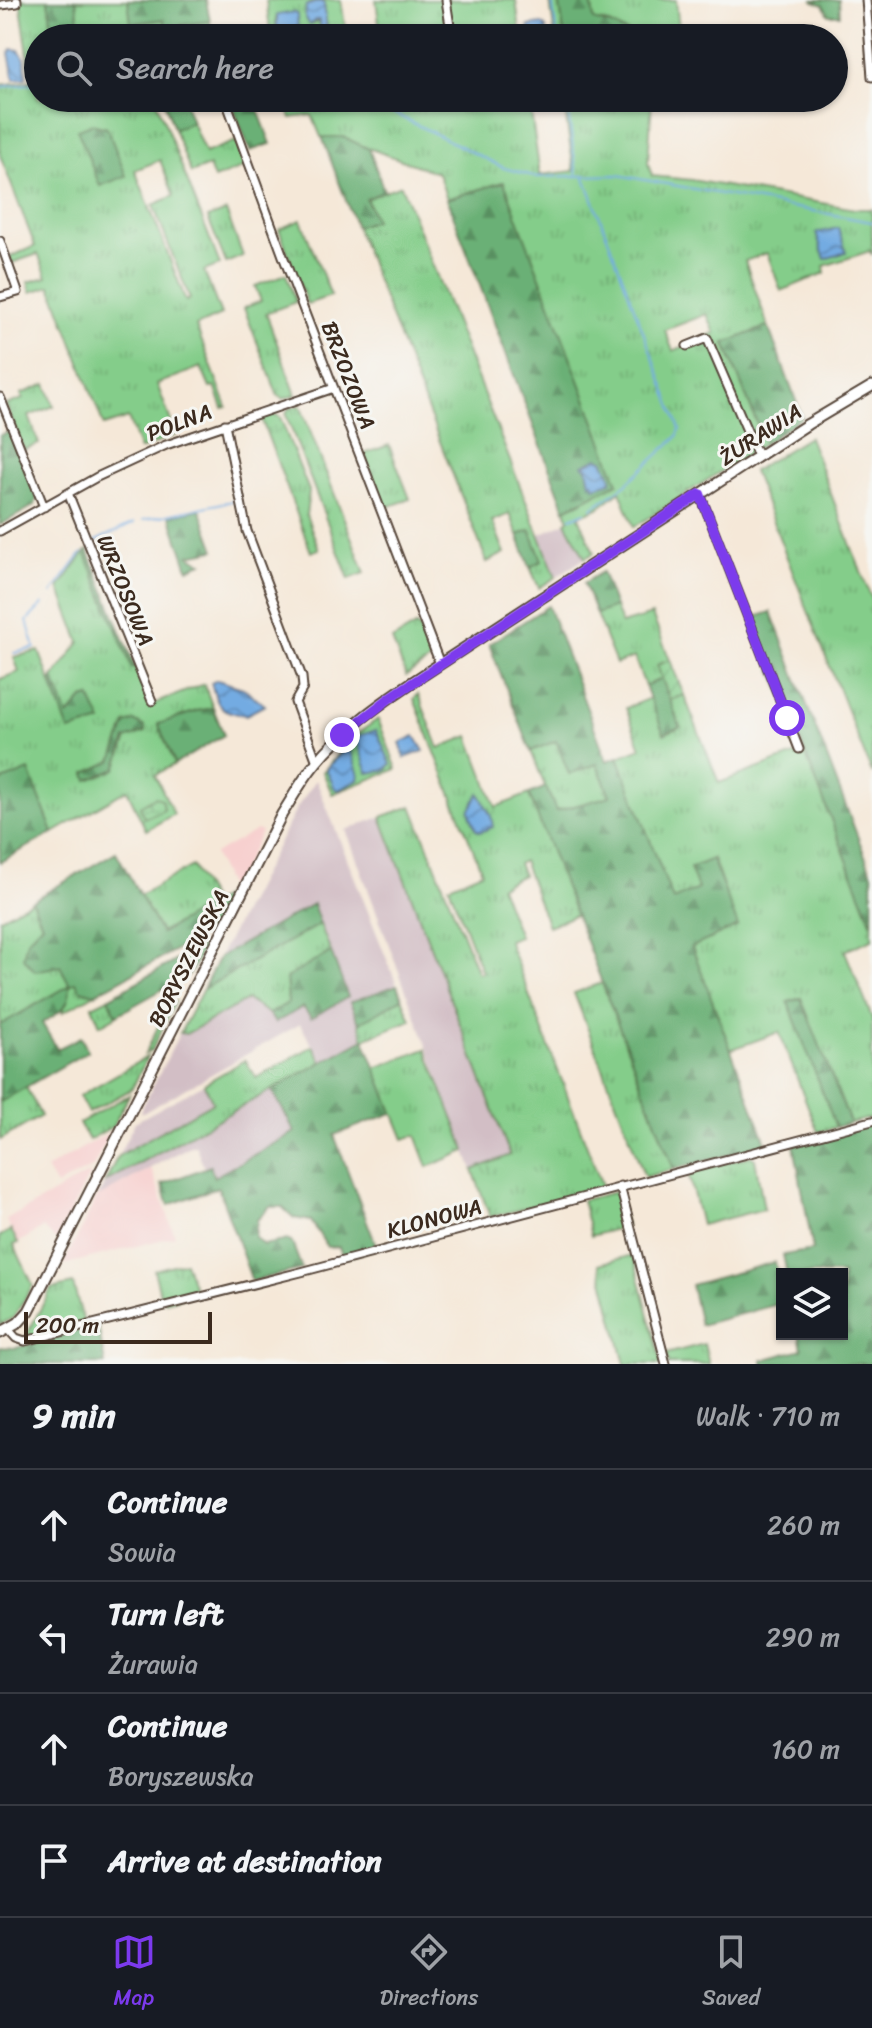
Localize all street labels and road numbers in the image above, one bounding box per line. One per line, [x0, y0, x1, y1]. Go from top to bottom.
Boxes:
street label: BRZOZOWA [310, 315, 387, 435]
street label: POLNA [141, 392, 218, 453]
street label: ŻURAWIA [710, 393, 810, 476]
street label: WRZOSOWA [86, 529, 166, 652]
street label: BORYSZEWSKA [137, 883, 240, 1034]
street label: KLONOWA [382, 1187, 486, 1250]

